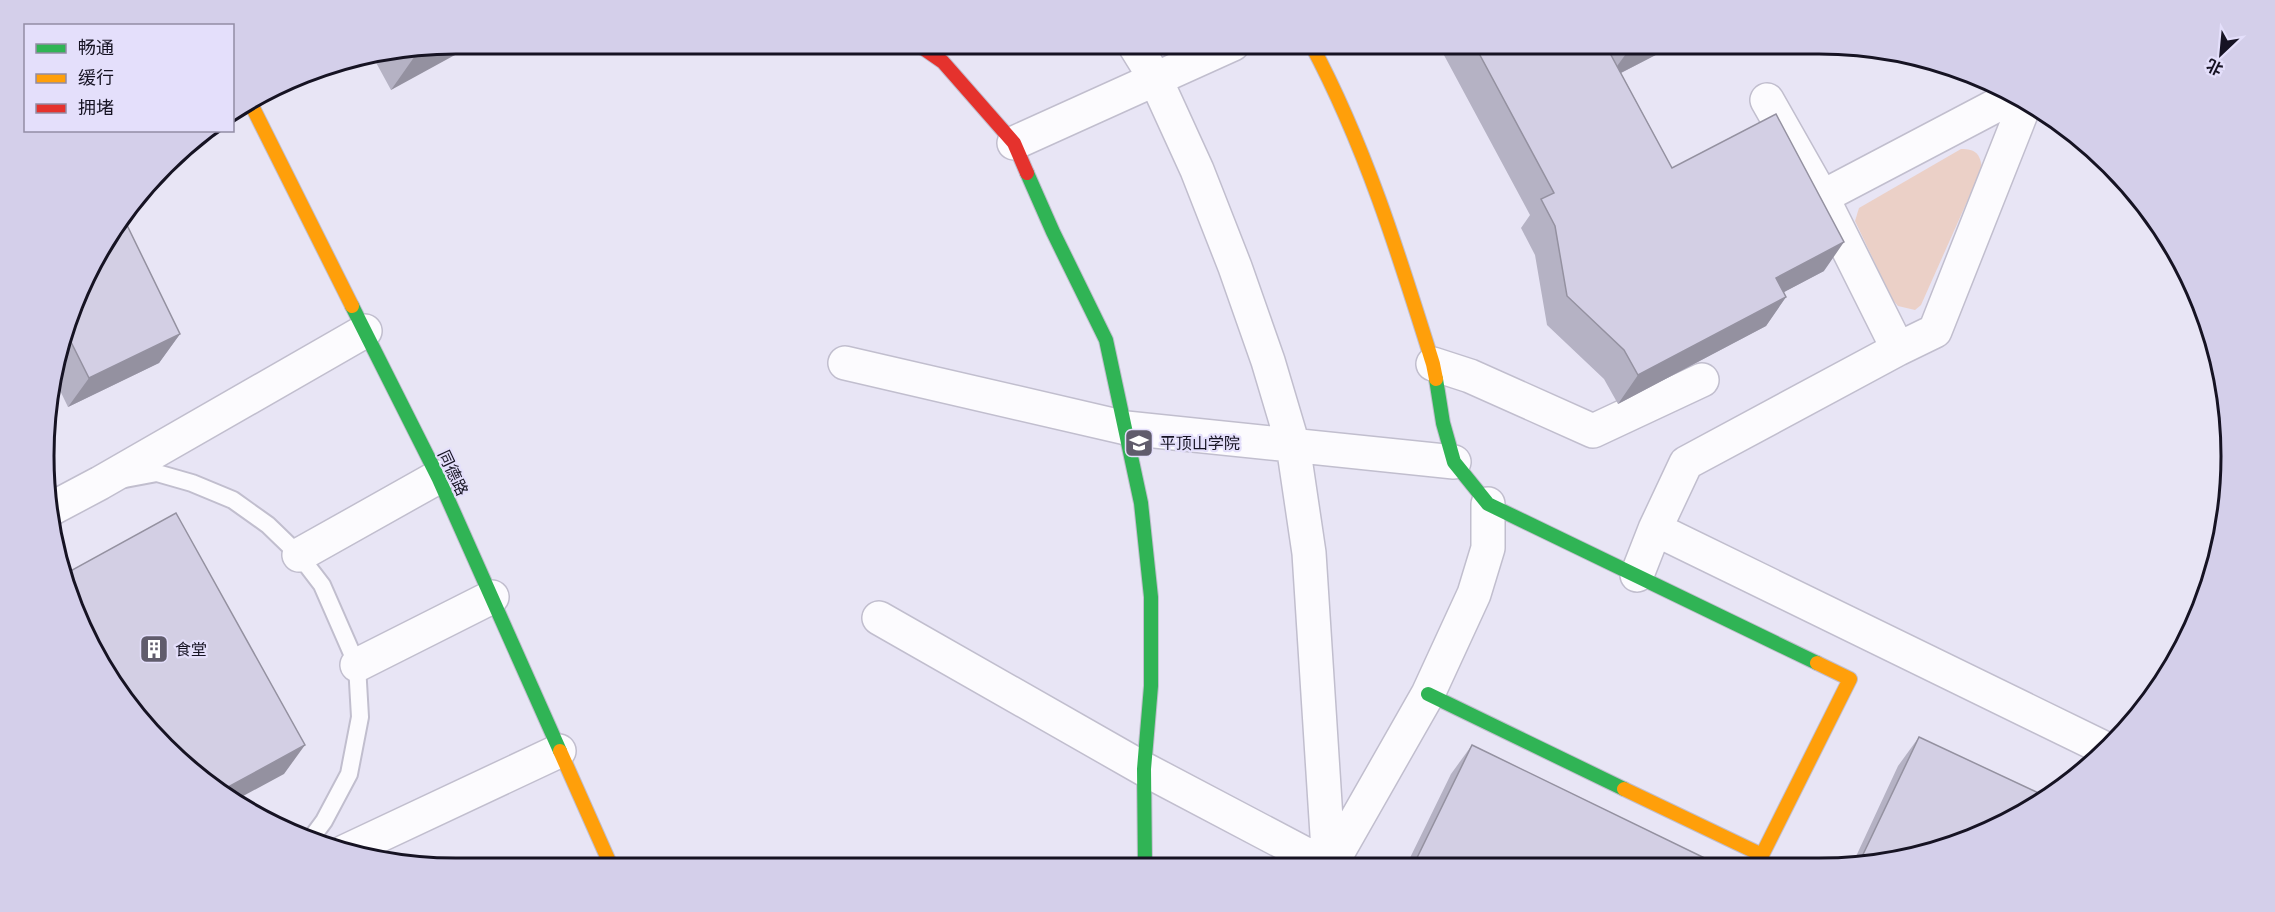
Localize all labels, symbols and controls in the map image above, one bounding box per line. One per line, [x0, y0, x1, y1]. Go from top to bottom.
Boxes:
legend [24, 24, 234, 132]
north arrow [2191, 24, 2251, 84]
text: 畅通 [78, 37, 114, 59]
text: 北 [2203, 55, 2226, 79]
text: 缓行 [78, 67, 114, 89]
text: 拥堵 [78, 97, 114, 119]
school or university icon: 平顶山学院 [1123, 427, 1155, 459]
place label: 平顶山学院 [1160, 434, 1240, 453]
street label: 同德路 [434, 447, 472, 499]
building icon: 食堂 [138, 633, 170, 665]
place label: 食堂 [175, 640, 207, 659]

